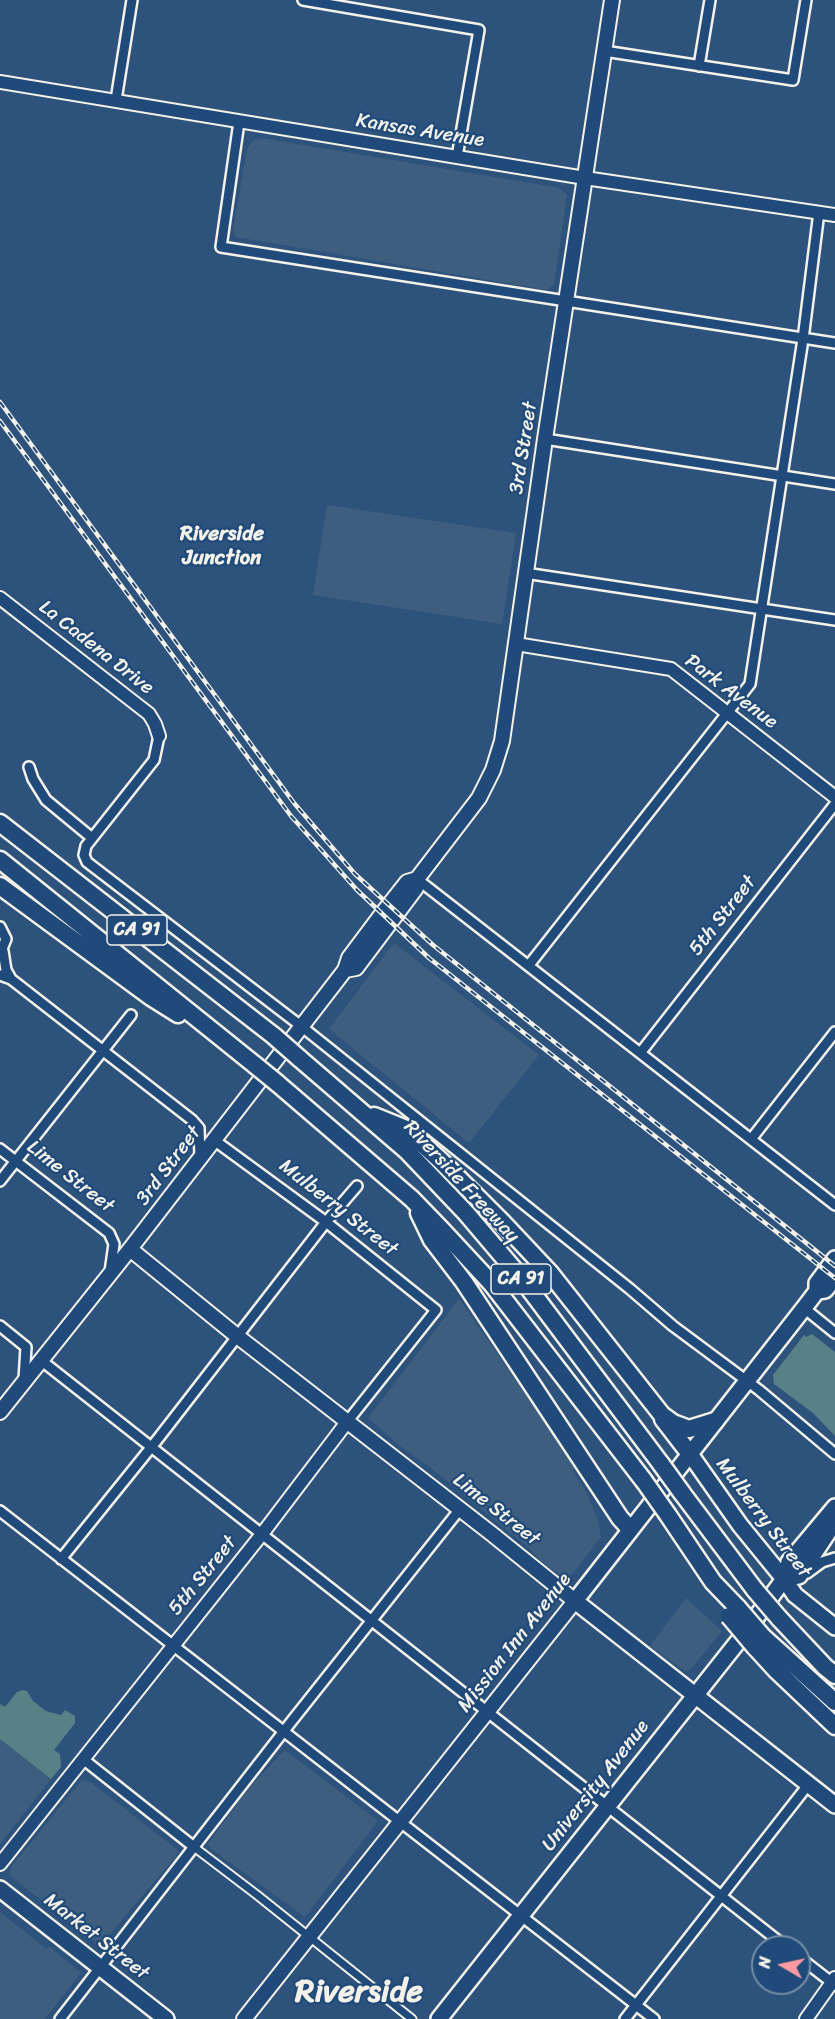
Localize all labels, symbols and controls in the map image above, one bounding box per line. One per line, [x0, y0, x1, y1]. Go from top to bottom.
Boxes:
street label: Kansas Avenue [354, 109, 486, 153]
street label: 3rd Street [505, 400, 543, 496]
district label: Riverside Junction [180, 522, 264, 572]
street label: La Cadena Drive [34, 596, 158, 700]
street label: Park Avenue [680, 649, 782, 735]
street label: 5th Street [684, 871, 762, 961]
road number: CA 91 [107, 915, 167, 945]
street label: Riverside Freeway [398, 1116, 524, 1248]
street label: 3rd Street [131, 1122, 207, 1210]
street label: Lime Street [22, 1136, 118, 1218]
street label: Mulberry Street [274, 1154, 402, 1262]
road number: CA 91 [491, 1264, 551, 1294]
street label: Mulberry Street [710, 1453, 816, 1583]
street label: Lime Street [448, 1469, 544, 1551]
street label: 5th Street [164, 1532, 242, 1620]
street label: Mission Inn Avenue [453, 1569, 577, 1717]
street label: University Avenue [537, 1716, 655, 1856]
street label: Market Street [39, 1888, 153, 1986]
north arrow [751, 1935, 811, 1995]
text: N [750, 1955, 780, 1970]
district label: Riverside [295, 1974, 423, 2012]

